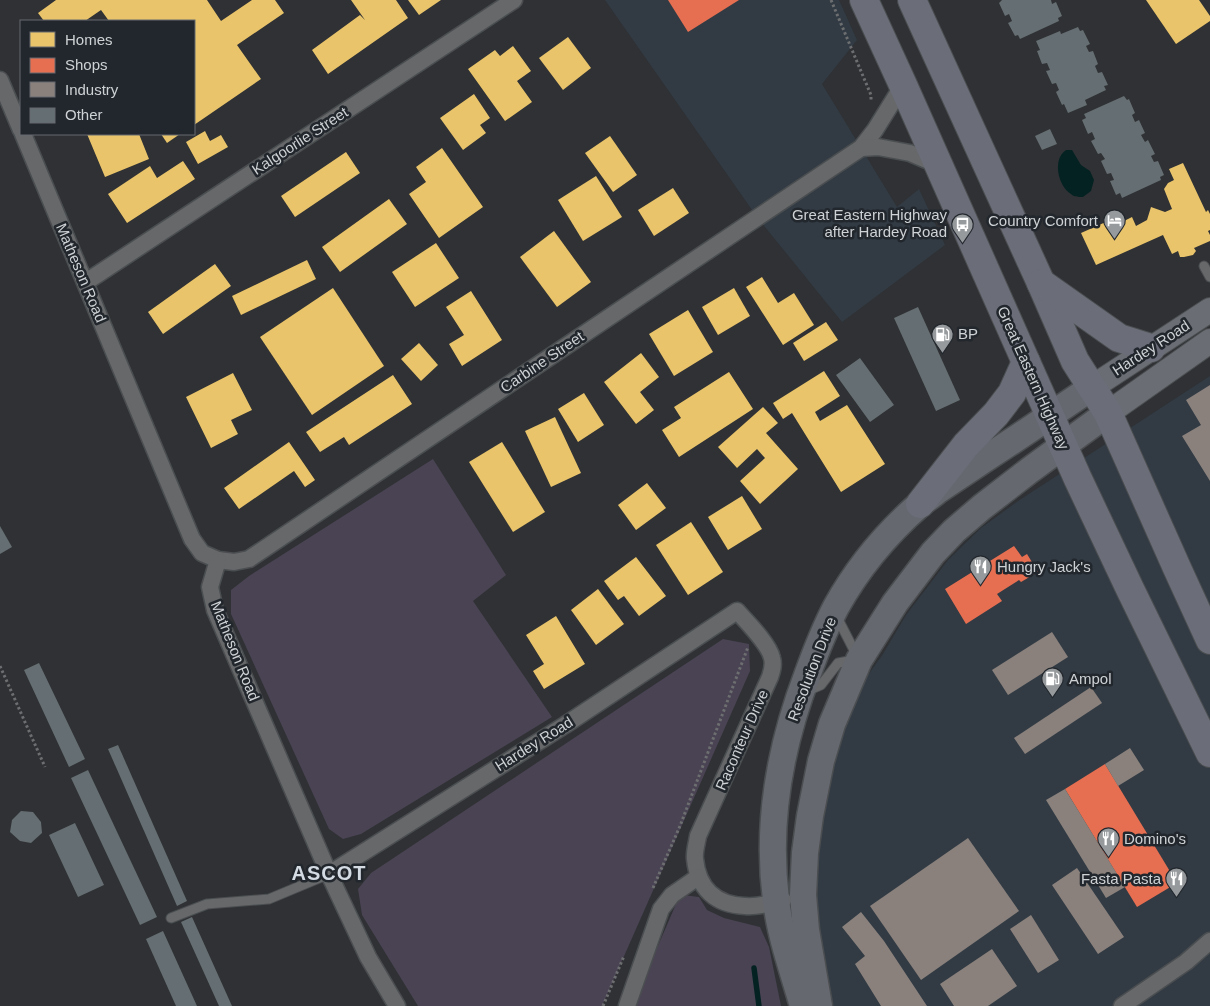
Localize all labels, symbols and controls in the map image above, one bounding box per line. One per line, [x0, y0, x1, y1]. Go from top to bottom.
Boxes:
legend [20, 20, 195, 135]
text: Homes [65, 31, 113, 48]
text: Shops [65, 56, 108, 73]
text: Industry [65, 81, 119, 98]
street label: Kalgoorlie Street [249, 103, 352, 178]
text: Other [65, 106, 103, 123]
place label: Great Eastern Highway after Hardey Road [792, 206, 947, 240]
hotel icon: Country Comfort [1102, 209, 1126, 240]
bus stop icon: Great Eastern Highway after Hardey Road [951, 212, 975, 243]
place label: Country Comfort [988, 212, 1099, 229]
street label: Matheson Road [53, 221, 110, 325]
street label: Great Eastern Highway [994, 304, 1073, 453]
street label: Hardey Road [1109, 316, 1192, 379]
fuel station icon: BP [930, 322, 954, 353]
place label: BP [958, 325, 978, 342]
street label: Carbine Street [497, 327, 587, 396]
restaurant icon: Hungry Jack's [969, 555, 993, 586]
place label: Hungry Jack's [997, 558, 1091, 575]
street label: Matheson Road [208, 599, 263, 703]
street label: Resolution Drive [784, 614, 839, 723]
fuel station icon: Ampol [1041, 667, 1065, 698]
place label: Ampol [1069, 670, 1112, 687]
street label: Raconteur Drive [712, 687, 771, 793]
street label: Hardey Road [492, 713, 576, 774]
restaurant icon: Domino's [1096, 827, 1120, 858]
place label: Domino's [1124, 830, 1186, 847]
district label: ASCOT [292, 862, 367, 884]
restaurant icon: Fasta Pasta [1165, 867, 1189, 898]
place label: Fasta Pasta [1081, 870, 1162, 887]

